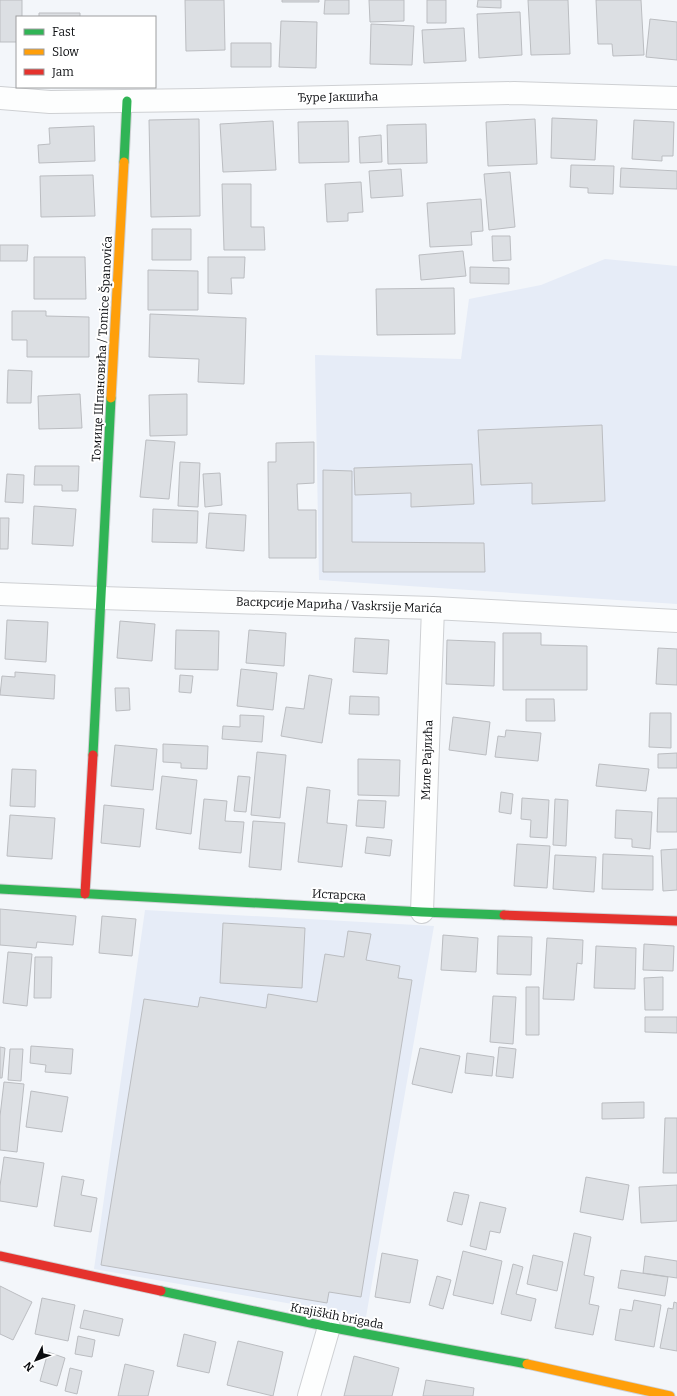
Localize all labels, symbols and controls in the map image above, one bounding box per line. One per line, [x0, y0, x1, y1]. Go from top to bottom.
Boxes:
legend [16, 16, 156, 88]
text: Fast [52, 25, 76, 39]
text: Slow [52, 45, 79, 59]
text: Jam [51, 65, 74, 79]
street label: Ђуре Јакшића [298, 89, 379, 105]
street label: Томице Шпановића / Tomice Španovića [88, 235, 115, 462]
street label: Васкрсије Марића / Vaskrsije Marića [236, 594, 443, 616]
street label: Миле Рајлића [419, 719, 435, 800]
street label: Истарска [311, 887, 367, 903]
street label: Krajiških brigada [289, 1300, 385, 1332]
north arrow [16, 1340, 56, 1380]
text: N [21, 1358, 37, 1374]

